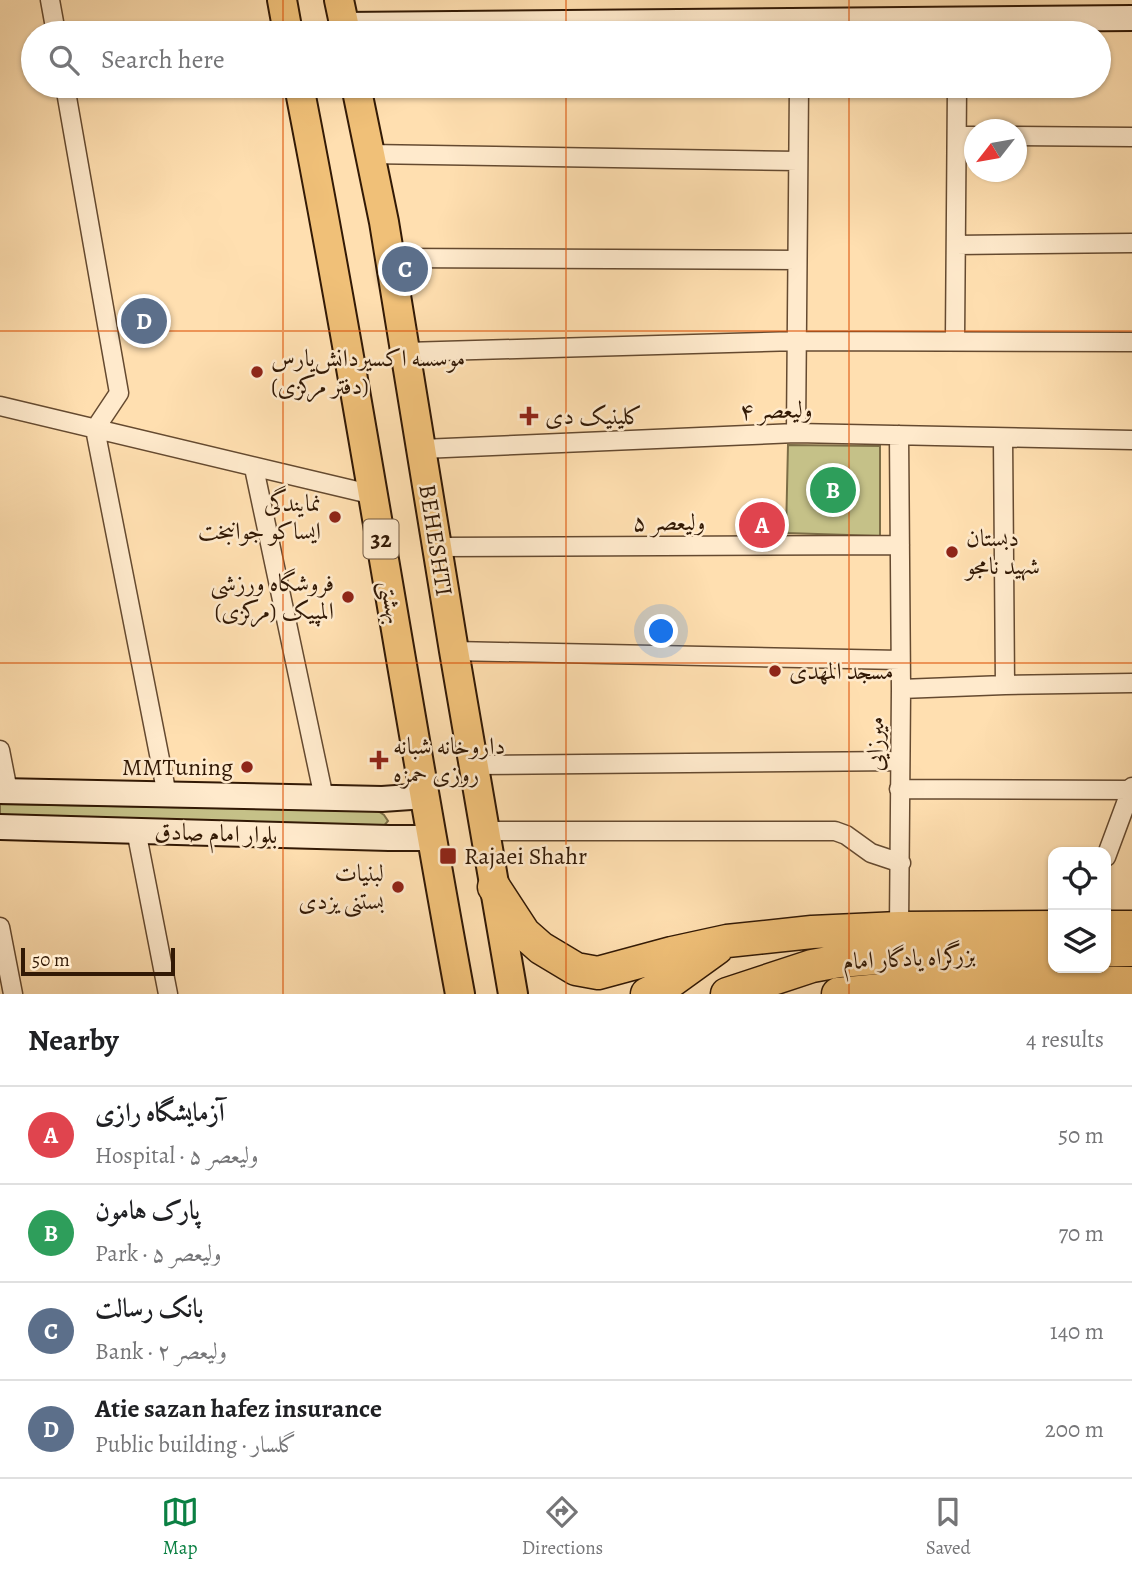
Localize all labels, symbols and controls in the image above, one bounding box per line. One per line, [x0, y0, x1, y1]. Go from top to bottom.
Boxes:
search box [21, 21, 1111, 98]
icon: search [45, 41, 83, 79]
text: Search here [101, 42, 225, 77]
north arrow [964, 119, 1027, 182]
pin: C [382, 243, 428, 295]
pin: D [121, 295, 167, 347]
place label: موسسه اکسیردانش‌پارس (دفتر مرکزی) [271, 342, 465, 403]
marker: موسسه اکسیردانش‌پارس (دفتر مرکزی) [249, 364, 265, 380]
street label: ولیعصر ۴ [739, 393, 813, 427]
place label: کلینیک دی [545, 400, 642, 432]
marker: کلینیک دی [519, 406, 539, 426]
pin: B [810, 464, 856, 516]
street label: BEHESHTI [411, 482, 461, 598]
place label: نمایندگی ایساکو جوانبخت [198, 485, 321, 547]
pin: A [739, 499, 785, 551]
street label: ولیعصر ۵ [633, 506, 705, 538]
marker: نمایندگی ایساکو جوانبخت [327, 509, 343, 525]
road number: 32 [364, 520, 398, 558]
place label: دبستان شهید نامجو [964, 522, 1040, 582]
marker: دبستان شهید نامجو [944, 544, 960, 560]
place label: فروشگاه ورزشی المپیک (مرکزی) [210, 567, 334, 628]
street label: بهشتى [371, 578, 412, 627]
marker: فروشگاه ورزشی المپیک (مرکزی) [340, 589, 356, 605]
your location [644, 614, 678, 648]
place label: مسجد المهدی [789, 655, 894, 687]
marker: مسجد المهدی [767, 663, 783, 679]
street label: میرزایی [859, 716, 891, 772]
place label: داروخانه شبانه روزی حمزه [393, 730, 505, 790]
place label: MMTuning [122, 751, 233, 783]
marker: داروخانه شبانه روزی حمزه [371, 752, 387, 768]
marker: MMTuning [239, 759, 255, 775]
street label: بلوار امام صادق [154, 815, 278, 856]
place label: Rajaei Shahr [464, 840, 587, 872]
marker: Rajaei Shahr [438, 846, 458, 866]
map controls [1048, 847, 1111, 973]
button: locate [1048, 847, 1111, 910]
place label: لبنیات بستنی یزدی [298, 857, 385, 918]
marker: لبنیات بستنی یزدی [390, 879, 406, 895]
button: layers [1048, 910, 1111, 973]
street label: بزرگراه یادگار امام [842, 939, 976, 982]
scale bar [21, 945, 175, 977]
text: 50 m [32, 947, 70, 973]
text: Nearby [28, 1020, 119, 1060]
text: 4 results [1026, 1024, 1104, 1055]
text: آزمایشگاه رازی [95, 1095, 225, 1130]
text: A [44, 1120, 58, 1151]
text: 50 m [1058, 1120, 1104, 1151]
text: Hospital · ولیعصر ۵ [95, 1140, 259, 1171]
text: پارک هامون [95, 1193, 200, 1228]
text: B [44, 1218, 58, 1249]
text: 70 m [1058, 1218, 1104, 1249]
text: Park · ولیعصر ۵ [95, 1238, 222, 1269]
text: بانک رسالت [95, 1291, 203, 1326]
text: C [44, 1316, 58, 1347]
text: 140 m [1050, 1316, 1104, 1347]
text: Bank · ولیعصر ۲ [95, 1336, 227, 1367]
text: Atie sazan hafez insurance [95, 1391, 382, 1426]
text: D [43, 1414, 59, 1445]
text: 200 m [1045, 1414, 1104, 1445]
text: Public building · گلسار [95, 1429, 296, 1460]
tab: Map [161, 1493, 199, 1561]
tab: Directions [522, 1493, 603, 1561]
tab: Saved [926, 1493, 971, 1561]

